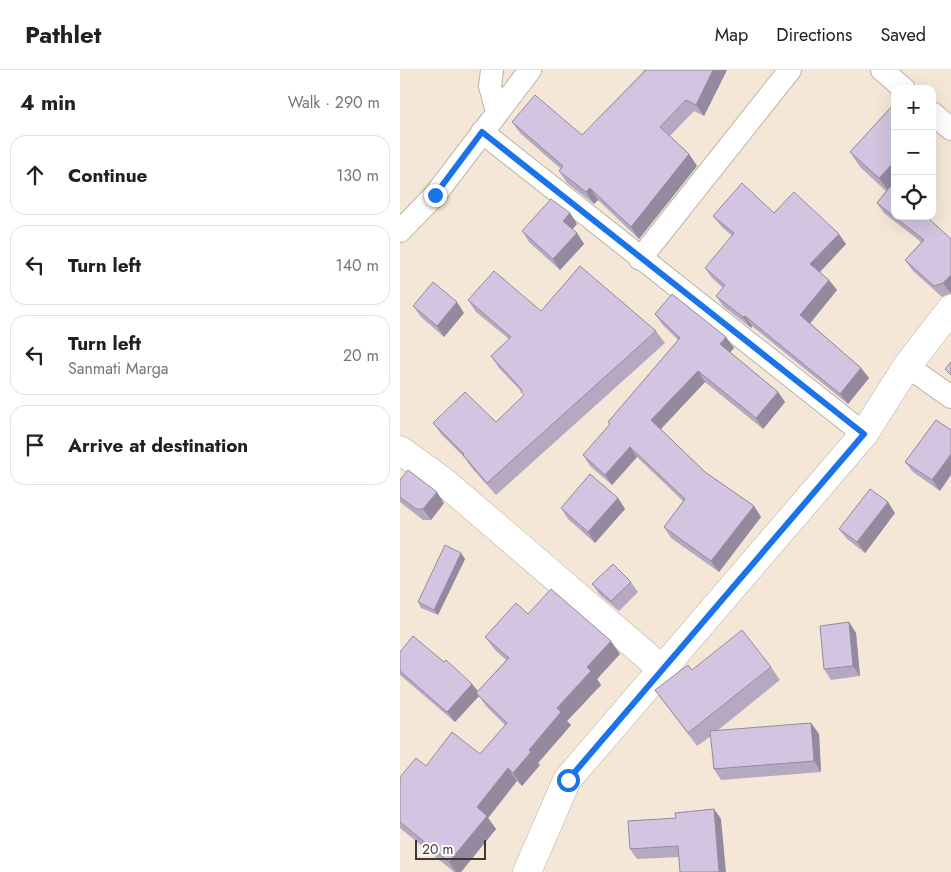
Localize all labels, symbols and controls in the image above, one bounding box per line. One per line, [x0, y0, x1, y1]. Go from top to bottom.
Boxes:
text: Pathlet [25, 17, 101, 52]
text: Map [715, 22, 748, 48]
text: Directions [776, 22, 852, 48]
text: Saved [880, 22, 926, 48]
map controls [891, 85, 936, 220]
button: + [891, 85, 936, 130]
text: 4 min [20, 88, 76, 118]
text: Walk · 290 m [288, 91, 380, 114]
button: − [891, 130, 936, 175]
icon: ahead [21, 161, 49, 189]
text: Continue [68, 162, 147, 189]
text: 130 m [336, 164, 379, 187]
button: locate [891, 175, 936, 220]
route end [424, 184, 447, 207]
icon: left [21, 251, 49, 279]
text: Turn left [68, 252, 141, 279]
text: 140 m [336, 254, 379, 277]
text: Turn left [68, 330, 141, 357]
icon: left [21, 341, 49, 369]
text: 20 m [343, 344, 379, 367]
text: Sanmati Marga [68, 357, 169, 380]
icon: arrive [21, 431, 49, 459]
text: Arrive at destination [68, 432, 248, 459]
route start [557, 769, 580, 792]
scale bar [415, 837, 486, 860]
text: 20 m [422, 839, 454, 859]

